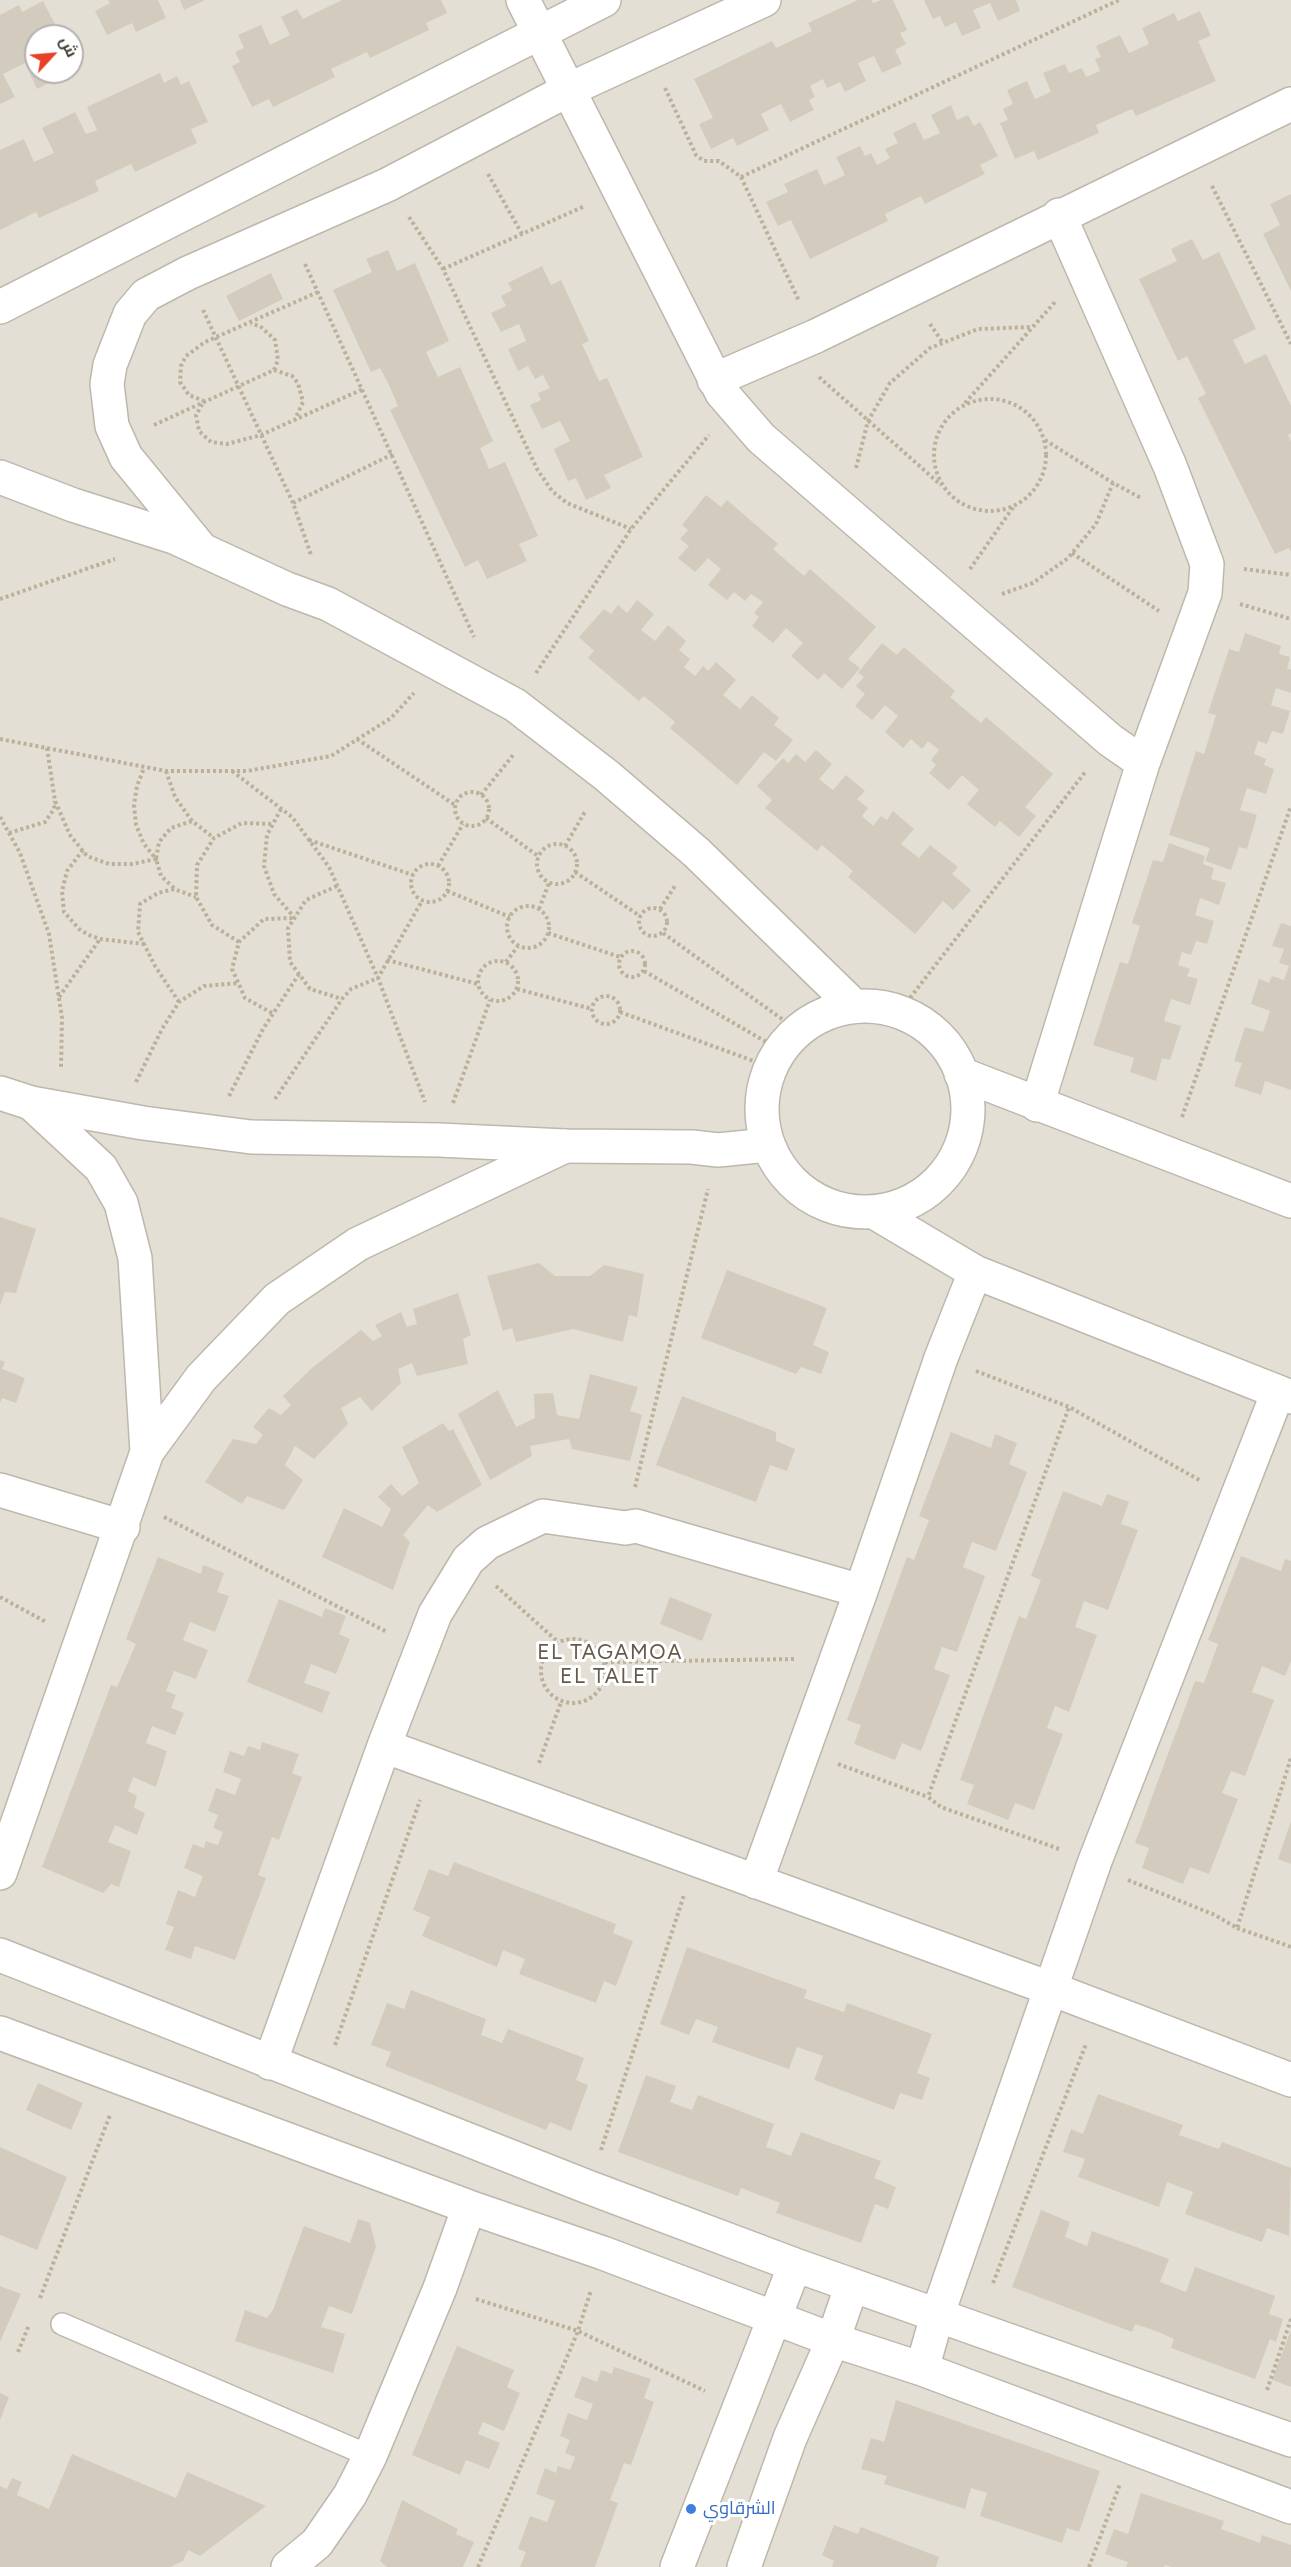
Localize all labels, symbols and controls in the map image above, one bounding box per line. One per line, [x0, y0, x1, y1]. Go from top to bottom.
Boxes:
north arrow [24, 24, 84, 84]
text: ش [56, 33, 82, 60]
district label: EL TAGAMOA EL TALET [537, 1640, 683, 1690]
place label: الشرقاوي [703, 2498, 776, 2520]
marker: الشرقاوي [684, 2502, 698, 2516]

